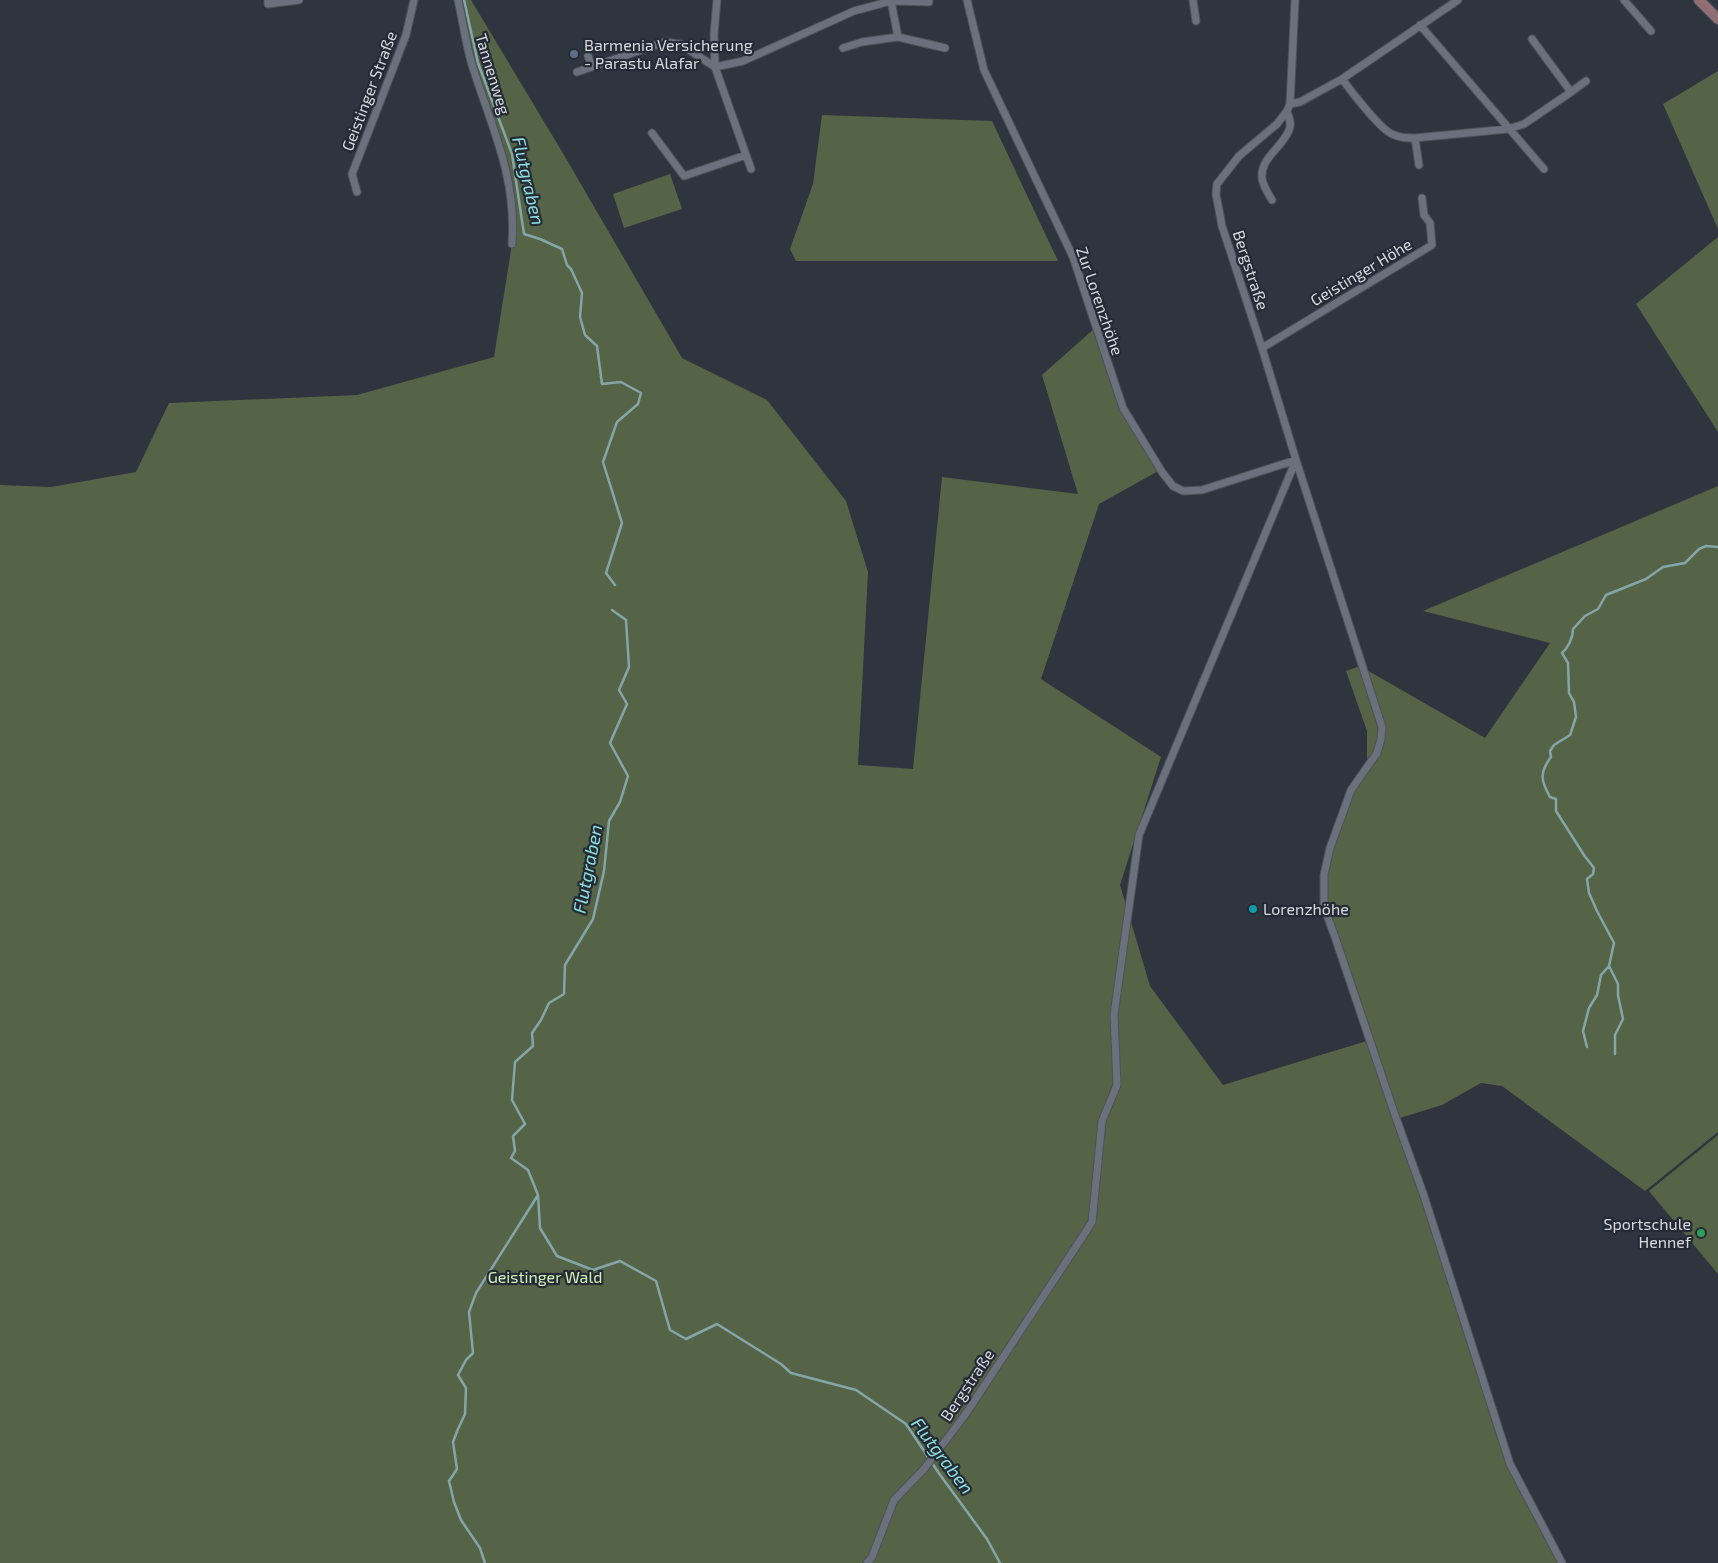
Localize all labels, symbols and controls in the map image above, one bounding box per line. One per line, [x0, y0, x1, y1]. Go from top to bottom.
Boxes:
street label: Geistinger Straße [337, 28, 400, 153]
street label: Tannenweg [472, 31, 515, 117]
place label: Barmenia Versicherung - Parastu Alafar [584, 35, 753, 72]
marker: Barmenia Versicherung - Parastu Alafar [568, 48, 580, 60]
water label: Flutgraben [508, 134, 550, 227]
street label: Bergstraße [1230, 228, 1273, 312]
street label: Geistinger Höhe [1307, 234, 1415, 309]
street label: Zur Lorenzhöhe [1073, 244, 1128, 358]
water label: Flutgraben [568, 823, 606, 915]
place label: Lorenzhöhe [1263, 899, 1349, 918]
marker: Lorenzhöhe [1247, 903, 1259, 915]
place label: Sportschule Hennef [1603, 1214, 1692, 1251]
marker: Sportschule Hennef [1695, 1227, 1707, 1239]
park label: Geistinger Wald [488, 1267, 602, 1286]
street label: Bergstraße [936, 1345, 998, 1424]
water label: Flutgraben [907, 1413, 979, 1498]

